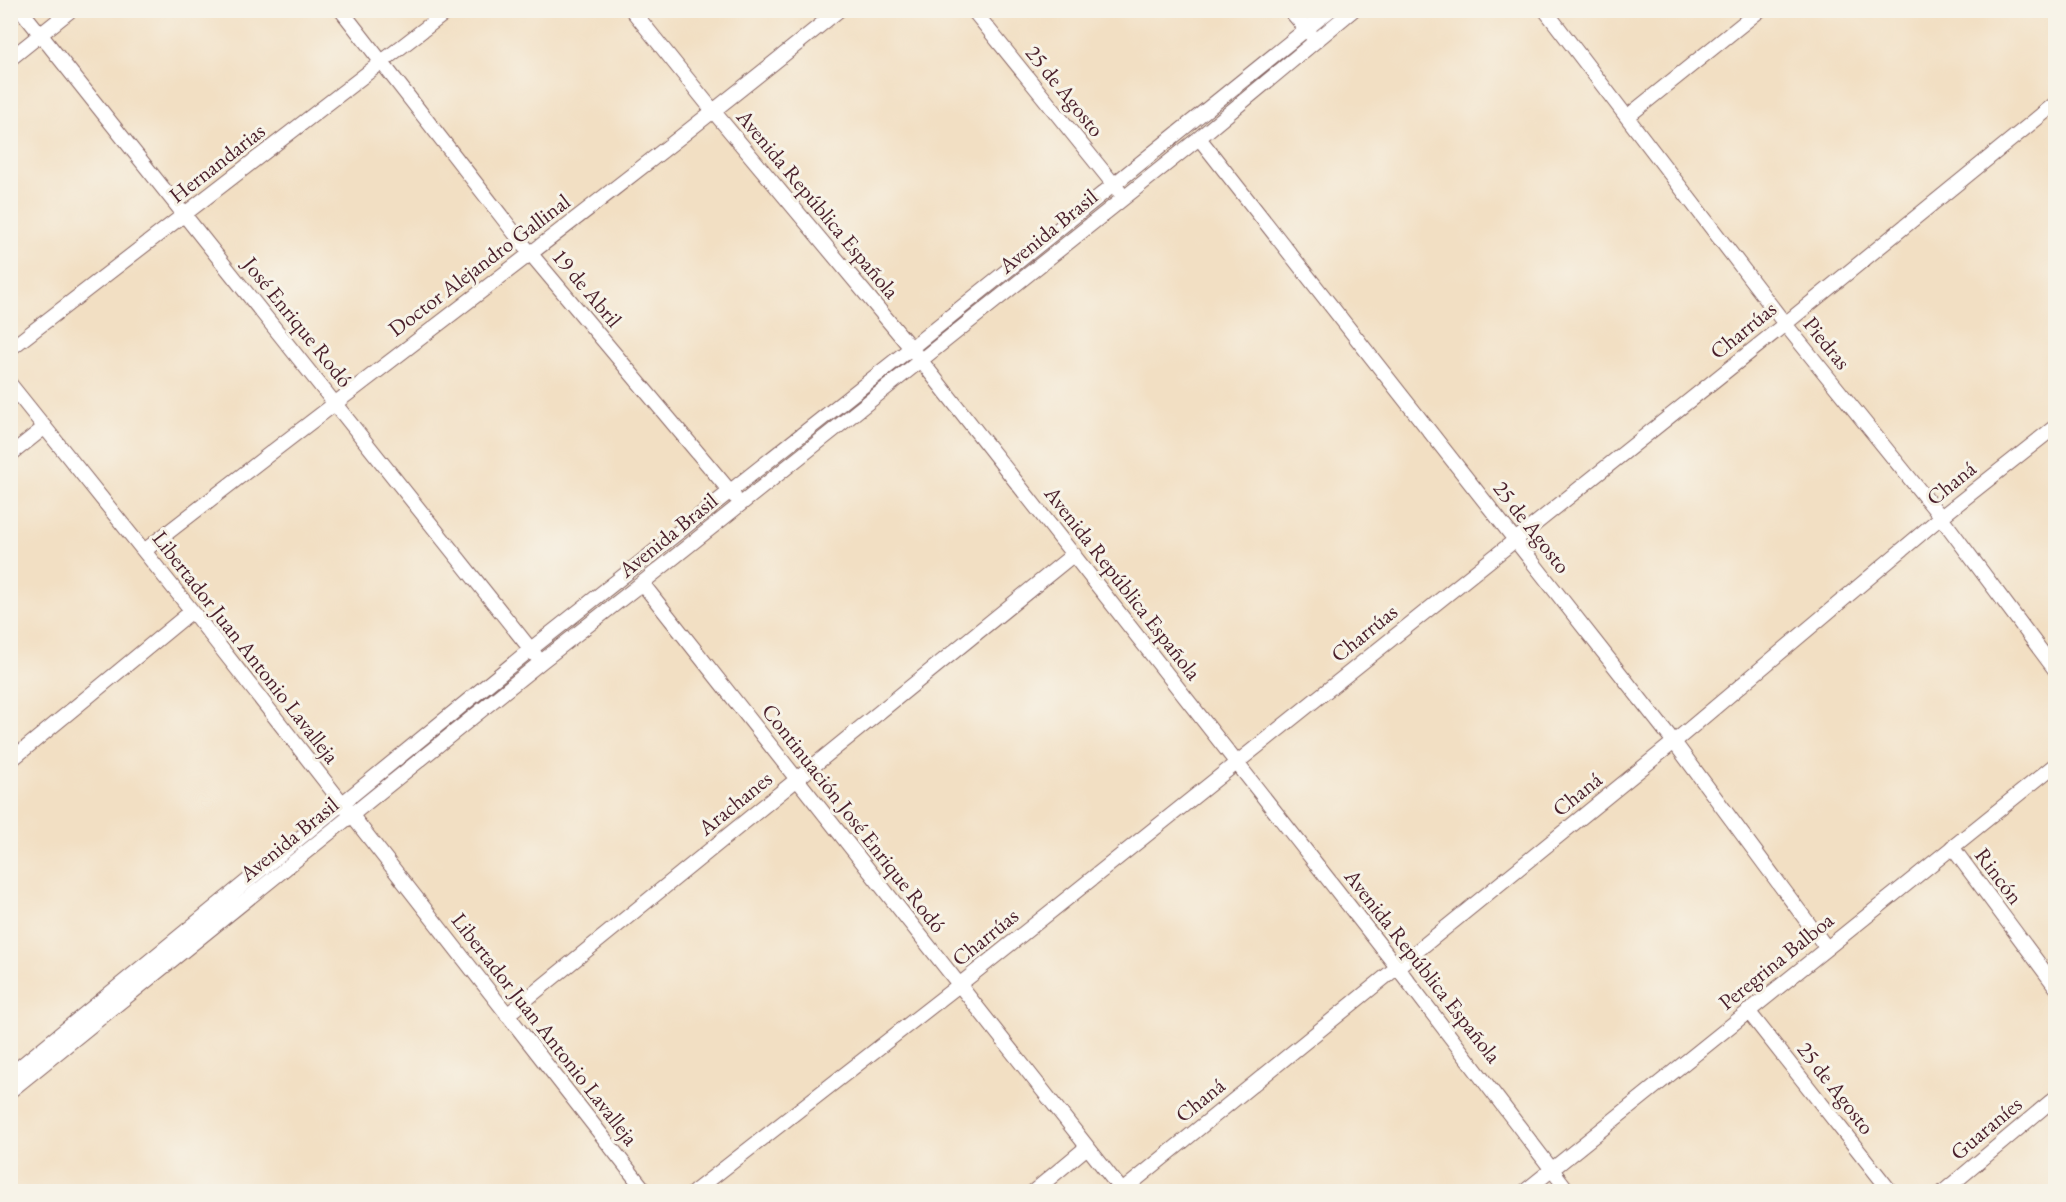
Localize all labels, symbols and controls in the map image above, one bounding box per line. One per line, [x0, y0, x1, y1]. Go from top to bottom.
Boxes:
street label: 25 de Agosto [1019, 39, 1111, 143]
street label: Avenida República Española [729, 102, 906, 305]
street label: Hernandarias [163, 116, 271, 210]
street label: Avenida Brasil [992, 182, 1104, 280]
street label: Doctor Alejandro Gallinal [382, 187, 576, 343]
street label: 19 de Abril [546, 243, 628, 333]
street label: José Enrique Rodó [235, 249, 360, 393]
street label: Charrúas [1704, 294, 1782, 366]
street label: Piedras [1797, 310, 1857, 376]
street label: Chaná [1920, 454, 1982, 512]
street label: 25 de Agosto [1487, 475, 1577, 579]
street label: Avenida República Española [1037, 479, 1208, 686]
street label: Avenida Brasil [612, 486, 724, 584]
street label: Libertador Juan Antonio Lavalleja [146, 525, 346, 770]
street label: Charrúas [1325, 597, 1403, 669]
street label: Continuación José Enrique Rodó [755, 697, 953, 939]
street label: Arachanes [691, 764, 778, 842]
street label: Chaná [1546, 765, 1608, 823]
street label: Avenida Brasil [233, 790, 345, 888]
street label: Rincón [1968, 842, 2030, 910]
street label: Avenida República Española [1337, 862, 1508, 1069]
street label: Charrúas [946, 901, 1024, 973]
street label: Peregrina Balboa [1712, 905, 1840, 1016]
street label: Libertador Juan Antonio Lavalleja [445, 907, 645, 1152]
street label: 25 de Agosto [1791, 1036, 1881, 1140]
street label: Chaná [1169, 1071, 1231, 1129]
street label: Guaraníes [1944, 1089, 2028, 1167]

